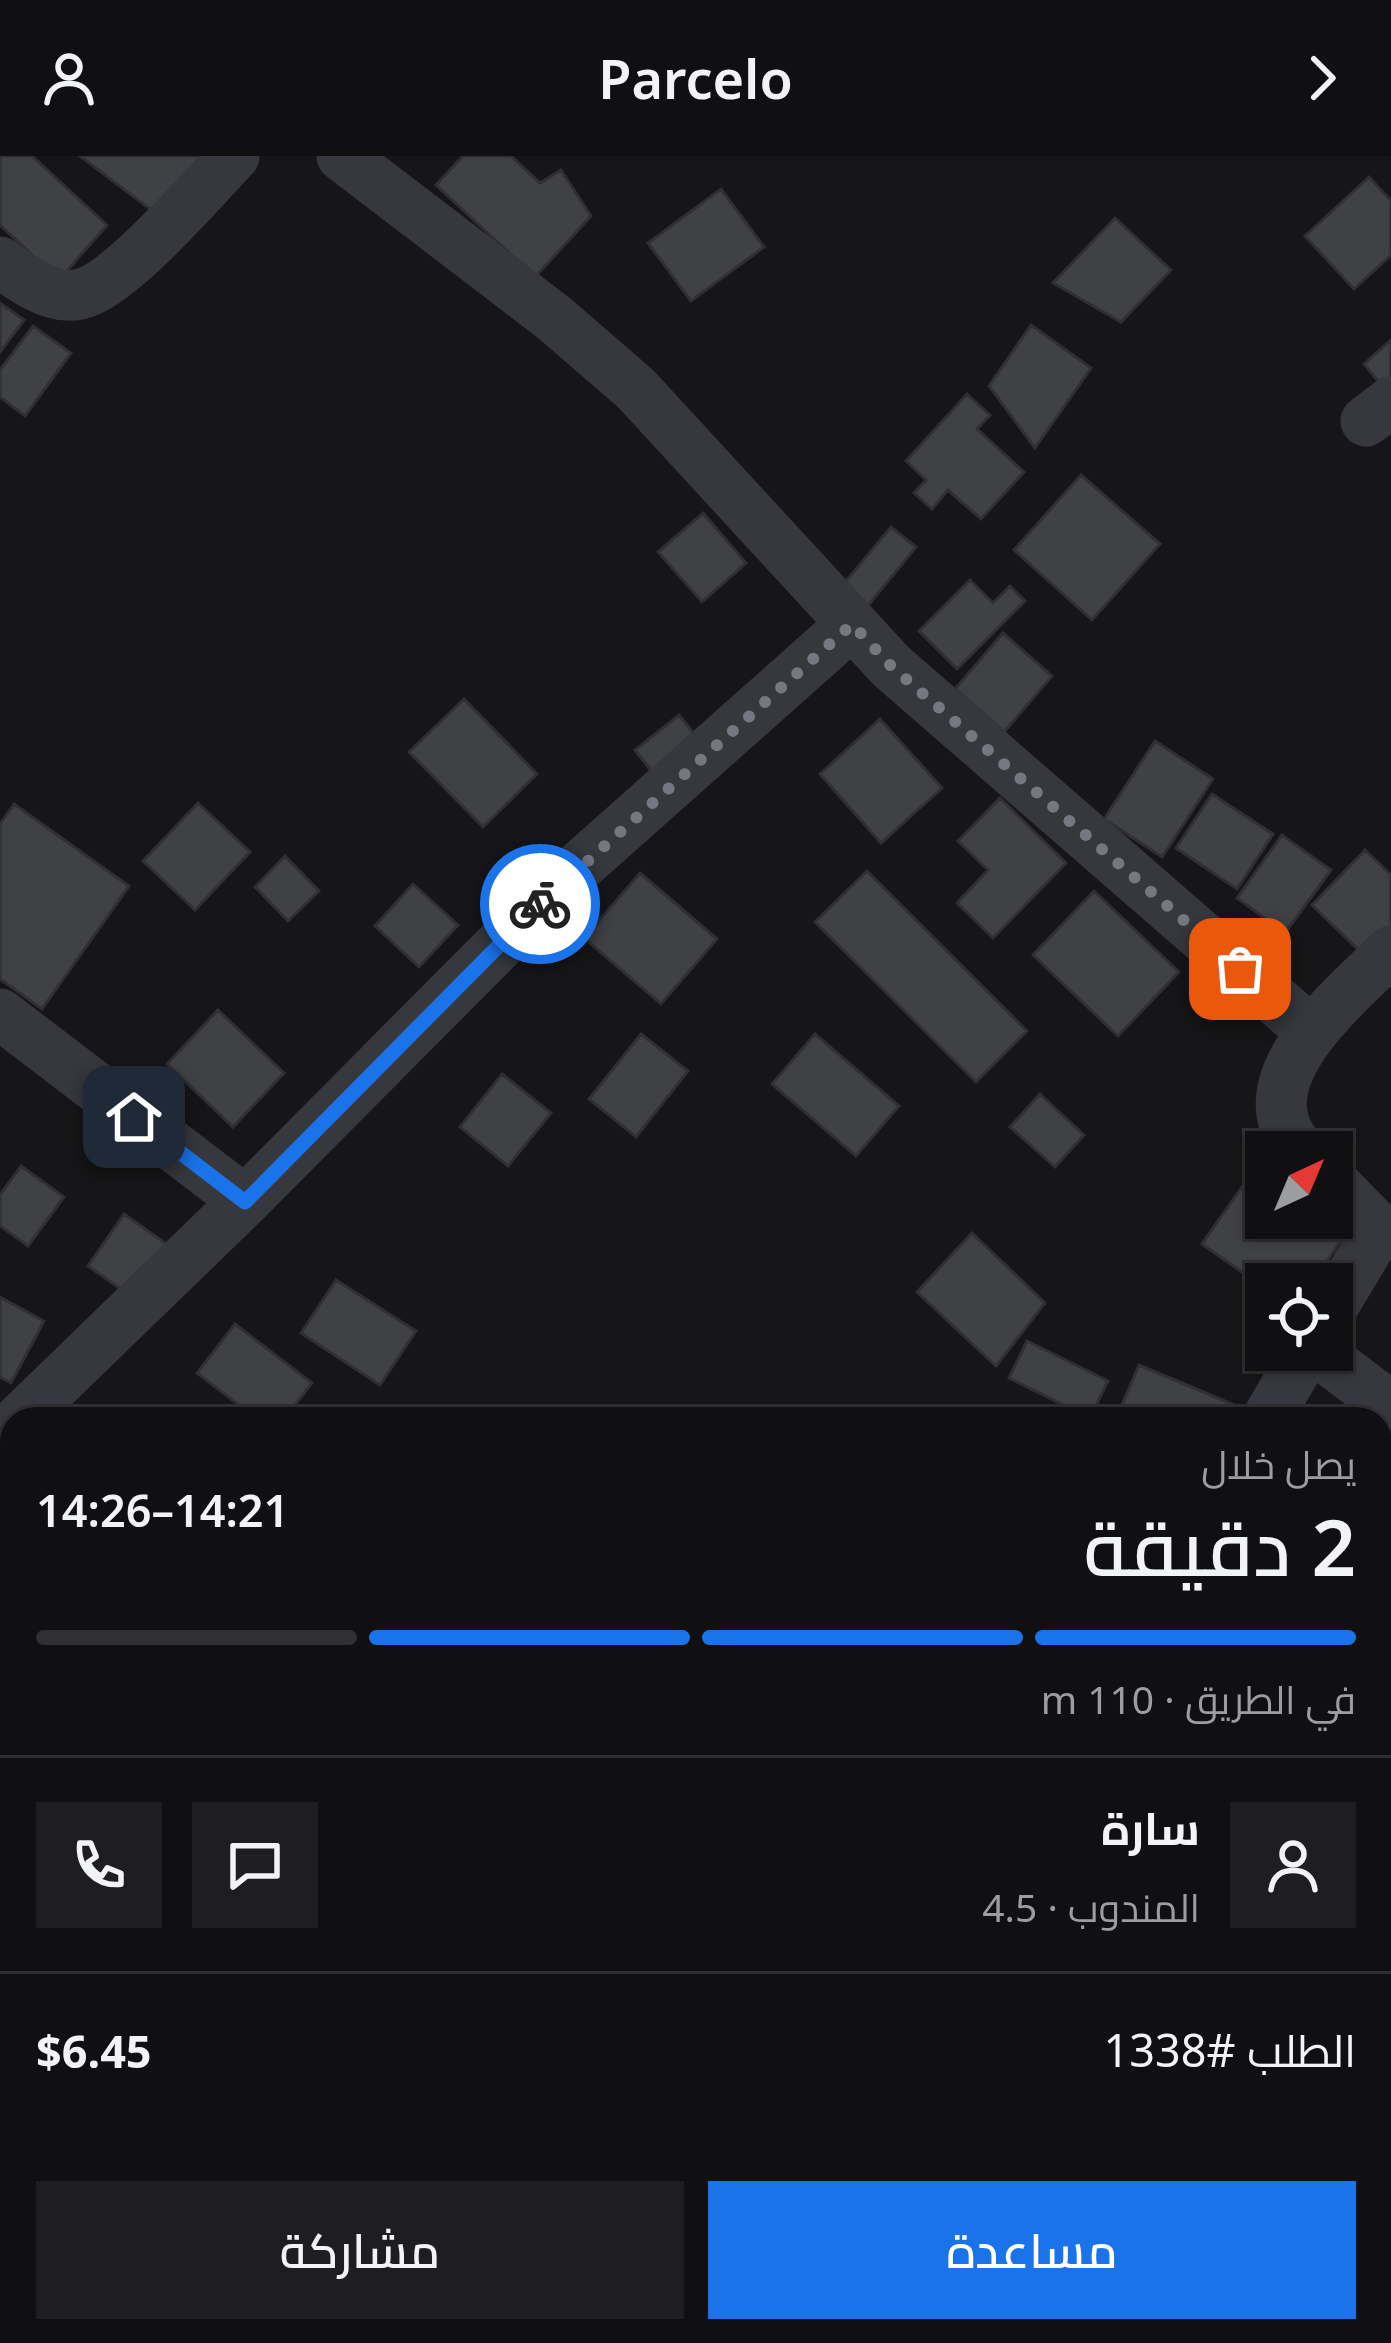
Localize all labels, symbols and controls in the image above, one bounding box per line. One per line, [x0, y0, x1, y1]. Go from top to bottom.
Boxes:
text: Parcelo [598, 41, 793, 115]
icon: person [36, 45, 102, 111]
icon: forward [1289, 45, 1355, 111]
courier [480, 844, 600, 964]
icon: bike [507, 871, 573, 937]
pin [1189, 918, 1291, 1020]
icon: bag [1207, 936, 1273, 1002]
pin [83, 1066, 185, 1168]
icon: home [101, 1084, 167, 1150]
north arrow [1245, 1131, 1353, 1239]
map controls [1245, 1131, 1353, 1371]
button: locate [1245, 1263, 1353, 1371]
text: يصل خلال [1201, 1437, 1356, 1490]
text: 14:21–14:26 [36, 1479, 289, 1540]
text: 2 دقيقة [1083, 1493, 1356, 1599]
text: في الطريق · 110 m [1041, 1672, 1356, 1725]
text: سارة [1101, 1797, 1200, 1858]
button: phone [36, 1802, 162, 1928]
button: chat [192, 1802, 318, 1928]
button: person [1230, 1802, 1356, 1928]
text: المندوب · 4.5 [982, 1880, 1200, 1933]
text: الطلب #1338 [1103, 2019, 1356, 2080]
text: $6.45 [36, 2020, 152, 2081]
button: مشاركة [36, 2181, 684, 2319]
button: مساعدة [708, 2181, 1356, 2319]

